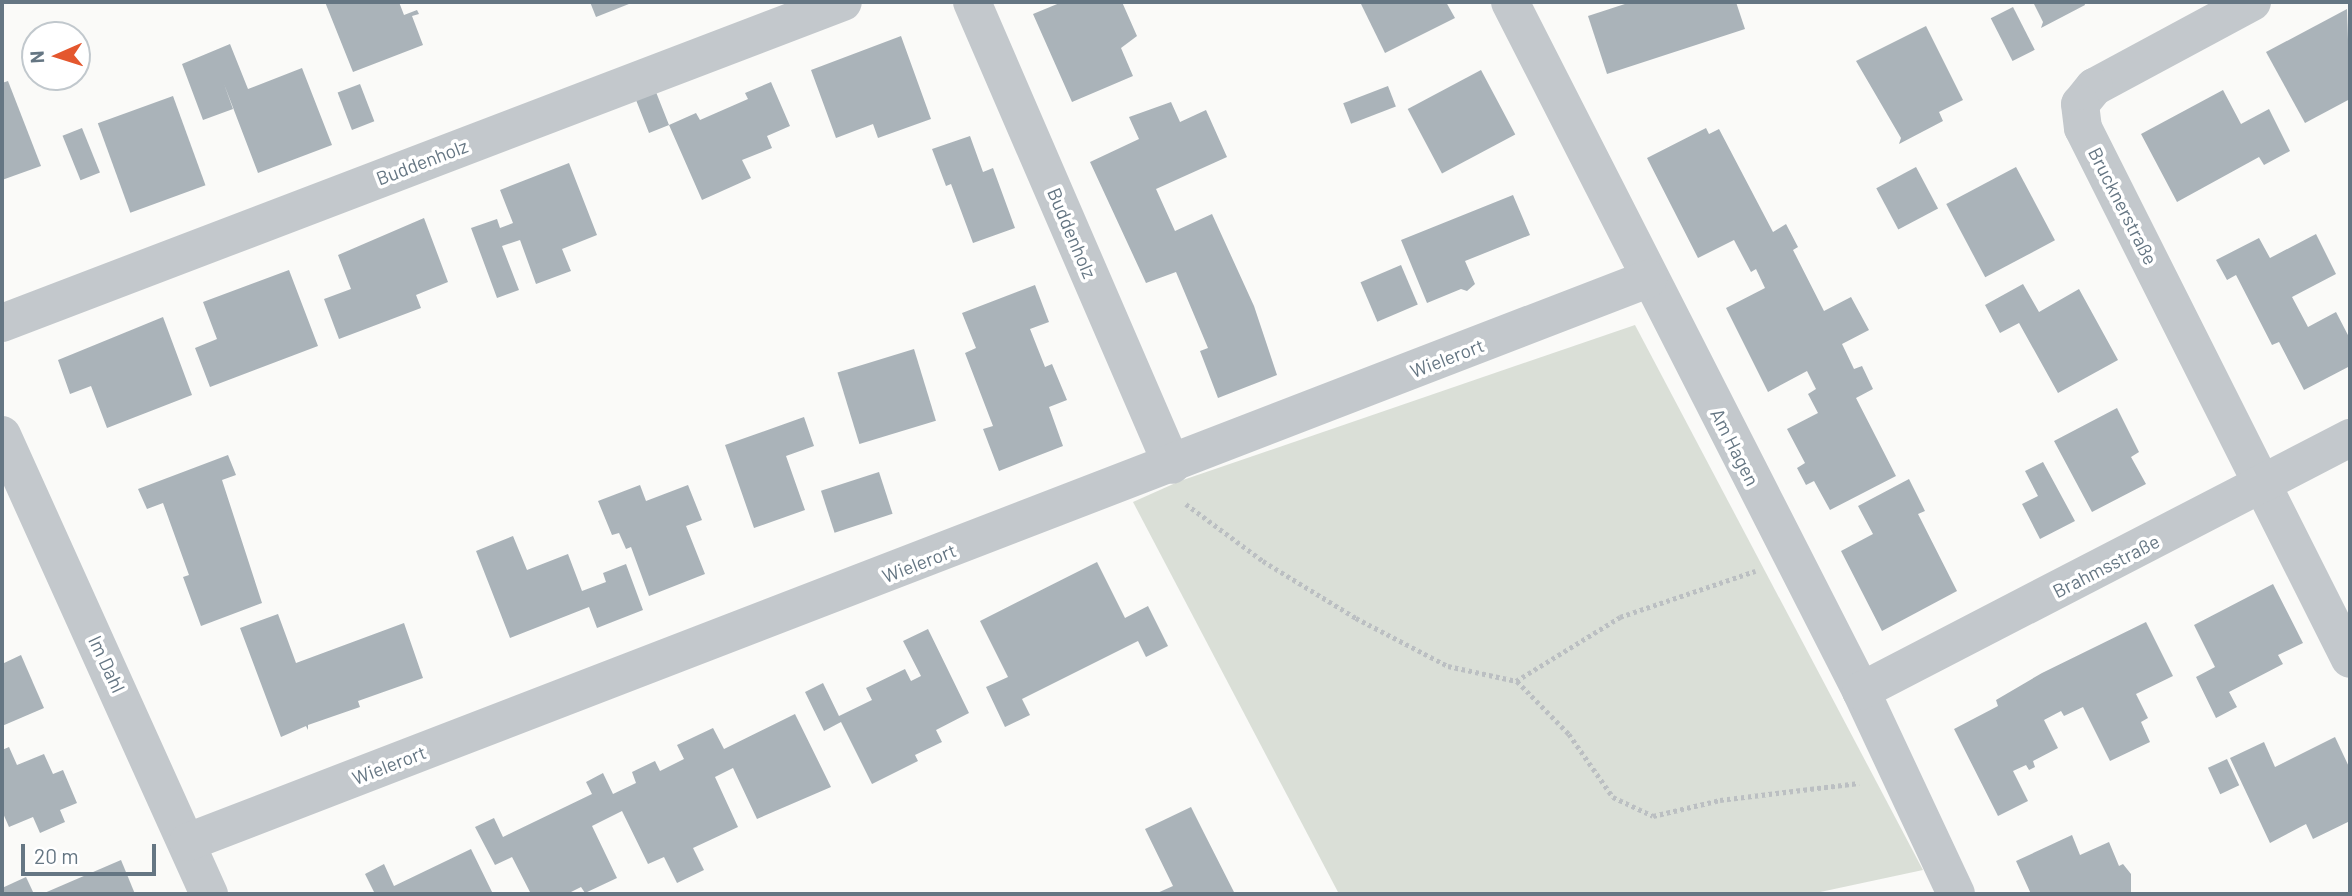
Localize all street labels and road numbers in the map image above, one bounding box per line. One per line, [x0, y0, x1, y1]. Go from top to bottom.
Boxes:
street label: Buddenholz [373, 134, 471, 190]
street label: Brucknerstraße [2084, 143, 2162, 269]
street label: Buddenholz [1043, 184, 1101, 282]
street label: Wielerort [1407, 333, 1487, 383]
street label: Am Hagen [1706, 405, 1764, 489]
street label: Brahmsstraße [2049, 529, 2163, 603]
street label: Wielerort [879, 538, 959, 588]
street label: Im Dahl [84, 632, 130, 696]
street label: Wielerort [349, 740, 429, 790]

